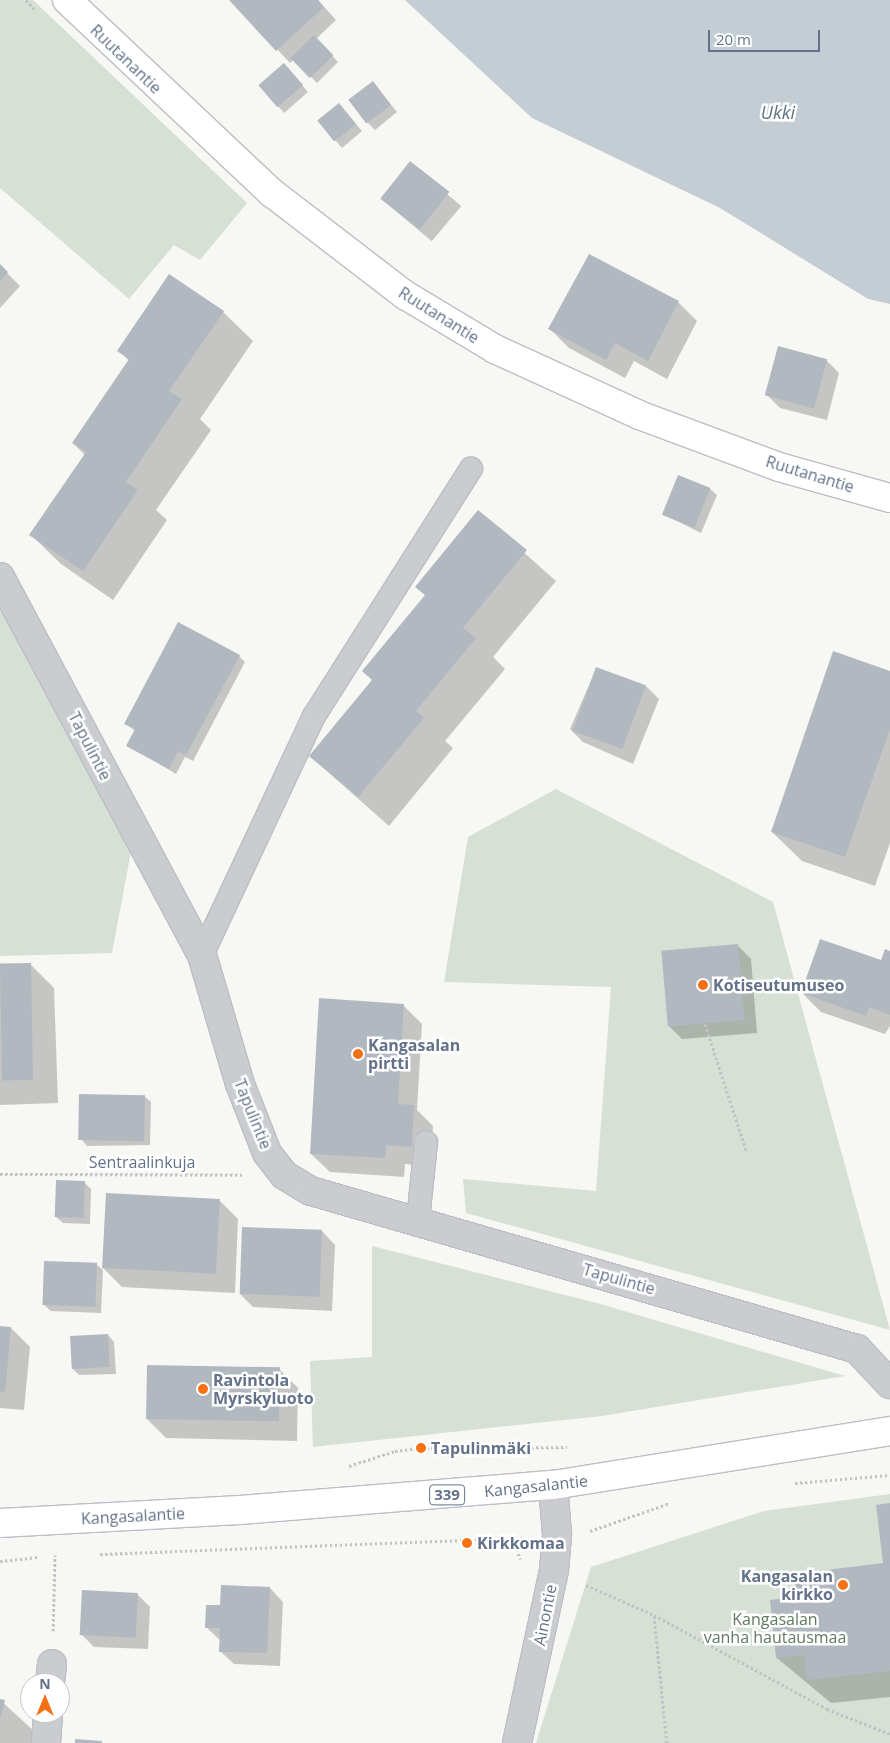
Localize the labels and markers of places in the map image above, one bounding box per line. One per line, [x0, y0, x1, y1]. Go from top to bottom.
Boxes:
place label: Kotiseutumuseo [713, 975, 844, 995]
marker: Kotiseutumuseo [697, 979, 709, 991]
place label: Kangasalan pirtti [368, 1035, 460, 1073]
marker: Kangasalan pirtti [352, 1048, 364, 1060]
place label: Ravintola Myrskyluoto [213, 1370, 314, 1408]
marker: Ravintola Myrskyluoto [197, 1383, 209, 1395]
place label: Tapulinmäki [431, 1438, 531, 1458]
marker: Tapulinmäki [415, 1442, 427, 1454]
place label: Kirkkomaa [477, 1533, 565, 1553]
marker: Kirkkomaa [461, 1537, 473, 1549]
place label: Kangasalan kirkko [741, 1566, 833, 1604]
marker: Kangasalan kirkko [837, 1579, 849, 1591]

